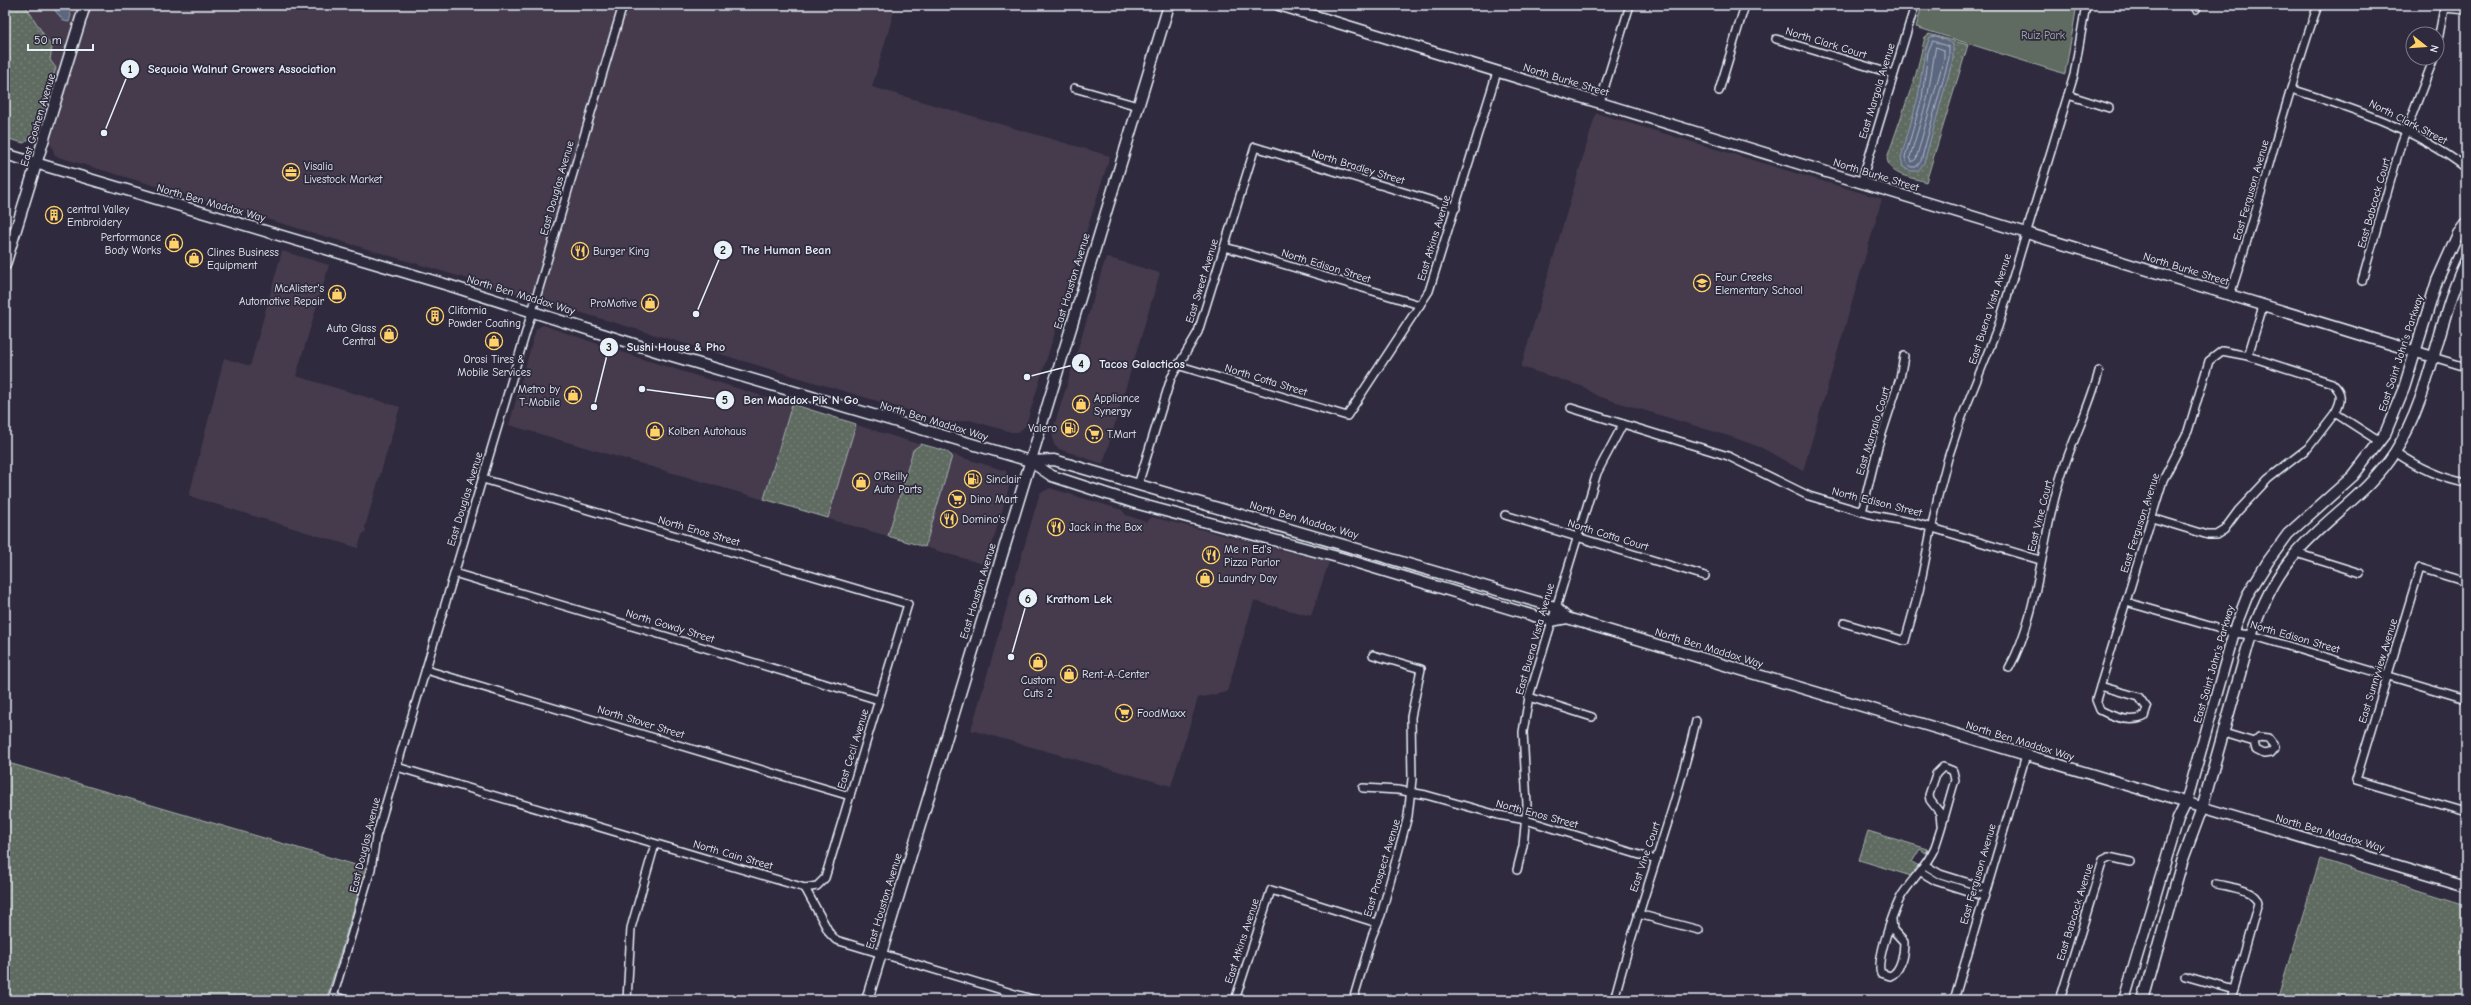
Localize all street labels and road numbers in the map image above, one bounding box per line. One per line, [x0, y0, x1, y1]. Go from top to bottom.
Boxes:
street label: North Clark Court [1784, 24, 1869, 62]
street label: East Margola Avenue [1856, 41, 1898, 140]
street label: North Burke Street [1522, 61, 1611, 99]
street label: East Goshen Avenue [18, 71, 58, 168]
street label: North Clark Street [2367, 97, 2450, 148]
street label: East Ferguson Avenue [2230, 138, 2272, 242]
street label: East Douglas Avenue [537, 139, 577, 237]
street label: North Bradley Street [1310, 147, 1407, 188]
street label: North Burke Street [1832, 156, 1921, 194]
street label: East Babcock Court [2355, 156, 2393, 250]
street label: North Ben Maddox Way [155, 181, 267, 225]
street label: East Atkins Avenue [1415, 193, 1453, 282]
street label: East Houston Avenue [1051, 231, 1093, 331]
street label: East Sweet Avenue [1183, 237, 1221, 325]
street label: North Edison Street [1280, 246, 1373, 286]
street label: North Burke Street [2142, 250, 2231, 288]
street label: East Buena Vista Avenue [1966, 251, 2014, 366]
street label: North Ben Maddox Way [465, 272, 577, 318]
street label: East Saint John's Parkway [2376, 293, 2426, 413]
street label: North Cotta Street [1223, 361, 1310, 399]
street label: East Margalo Court [1853, 384, 1893, 477]
street label: North Ben Maddox Way [878, 398, 990, 444]
street label: East Douglas Avenue [444, 450, 486, 548]
street label: East Ferguson Avenue [2118, 471, 2162, 574]
street label: East Vine Court [2025, 478, 2055, 553]
street label: North Edison Street [1830, 484, 1924, 520]
street label: North Ben Maddox Way [1248, 498, 1360, 542]
street label: North Enos Street [657, 513, 742, 549]
street label: North Cotta Court [1566, 517, 1651, 554]
street label: East Houston Avenue [957, 541, 999, 641]
street label: East Buena Vista Avenue [1513, 581, 1557, 696]
street label: East Saint John's Parkway [2191, 603, 2237, 724]
street label: North Gowdy Street [624, 606, 717, 646]
street label: East Sunnyview Avenue [2356, 617, 2400, 725]
street label: North Edison Street [2249, 618, 2342, 656]
street label: North Ben Maddox Way [1653, 625, 1765, 671]
street label: North Stover Street [596, 703, 687, 742]
street label: East Cecil Avenue [835, 707, 872, 791]
street label: North Ben Maddox Way [1964, 718, 2076, 764]
street label: East Douglas Avenue [347, 796, 383, 894]
street label: North Enos Street [1495, 797, 1580, 831]
street label: North Ben Maddox Way [2274, 811, 2386, 855]
street label: East Prospect Avenue [1361, 817, 1403, 918]
street label: East Vine Court [1627, 820, 1663, 894]
street label: East Ferguson Avenue [1957, 822, 1999, 926]
street label: North Cain Street [692, 837, 775, 873]
street label: East Houston Avenue [863, 851, 905, 951]
street label: East Babcock Avenue [2054, 861, 2096, 962]
street label: East Atkins Avenue [1222, 896, 1262, 985]

